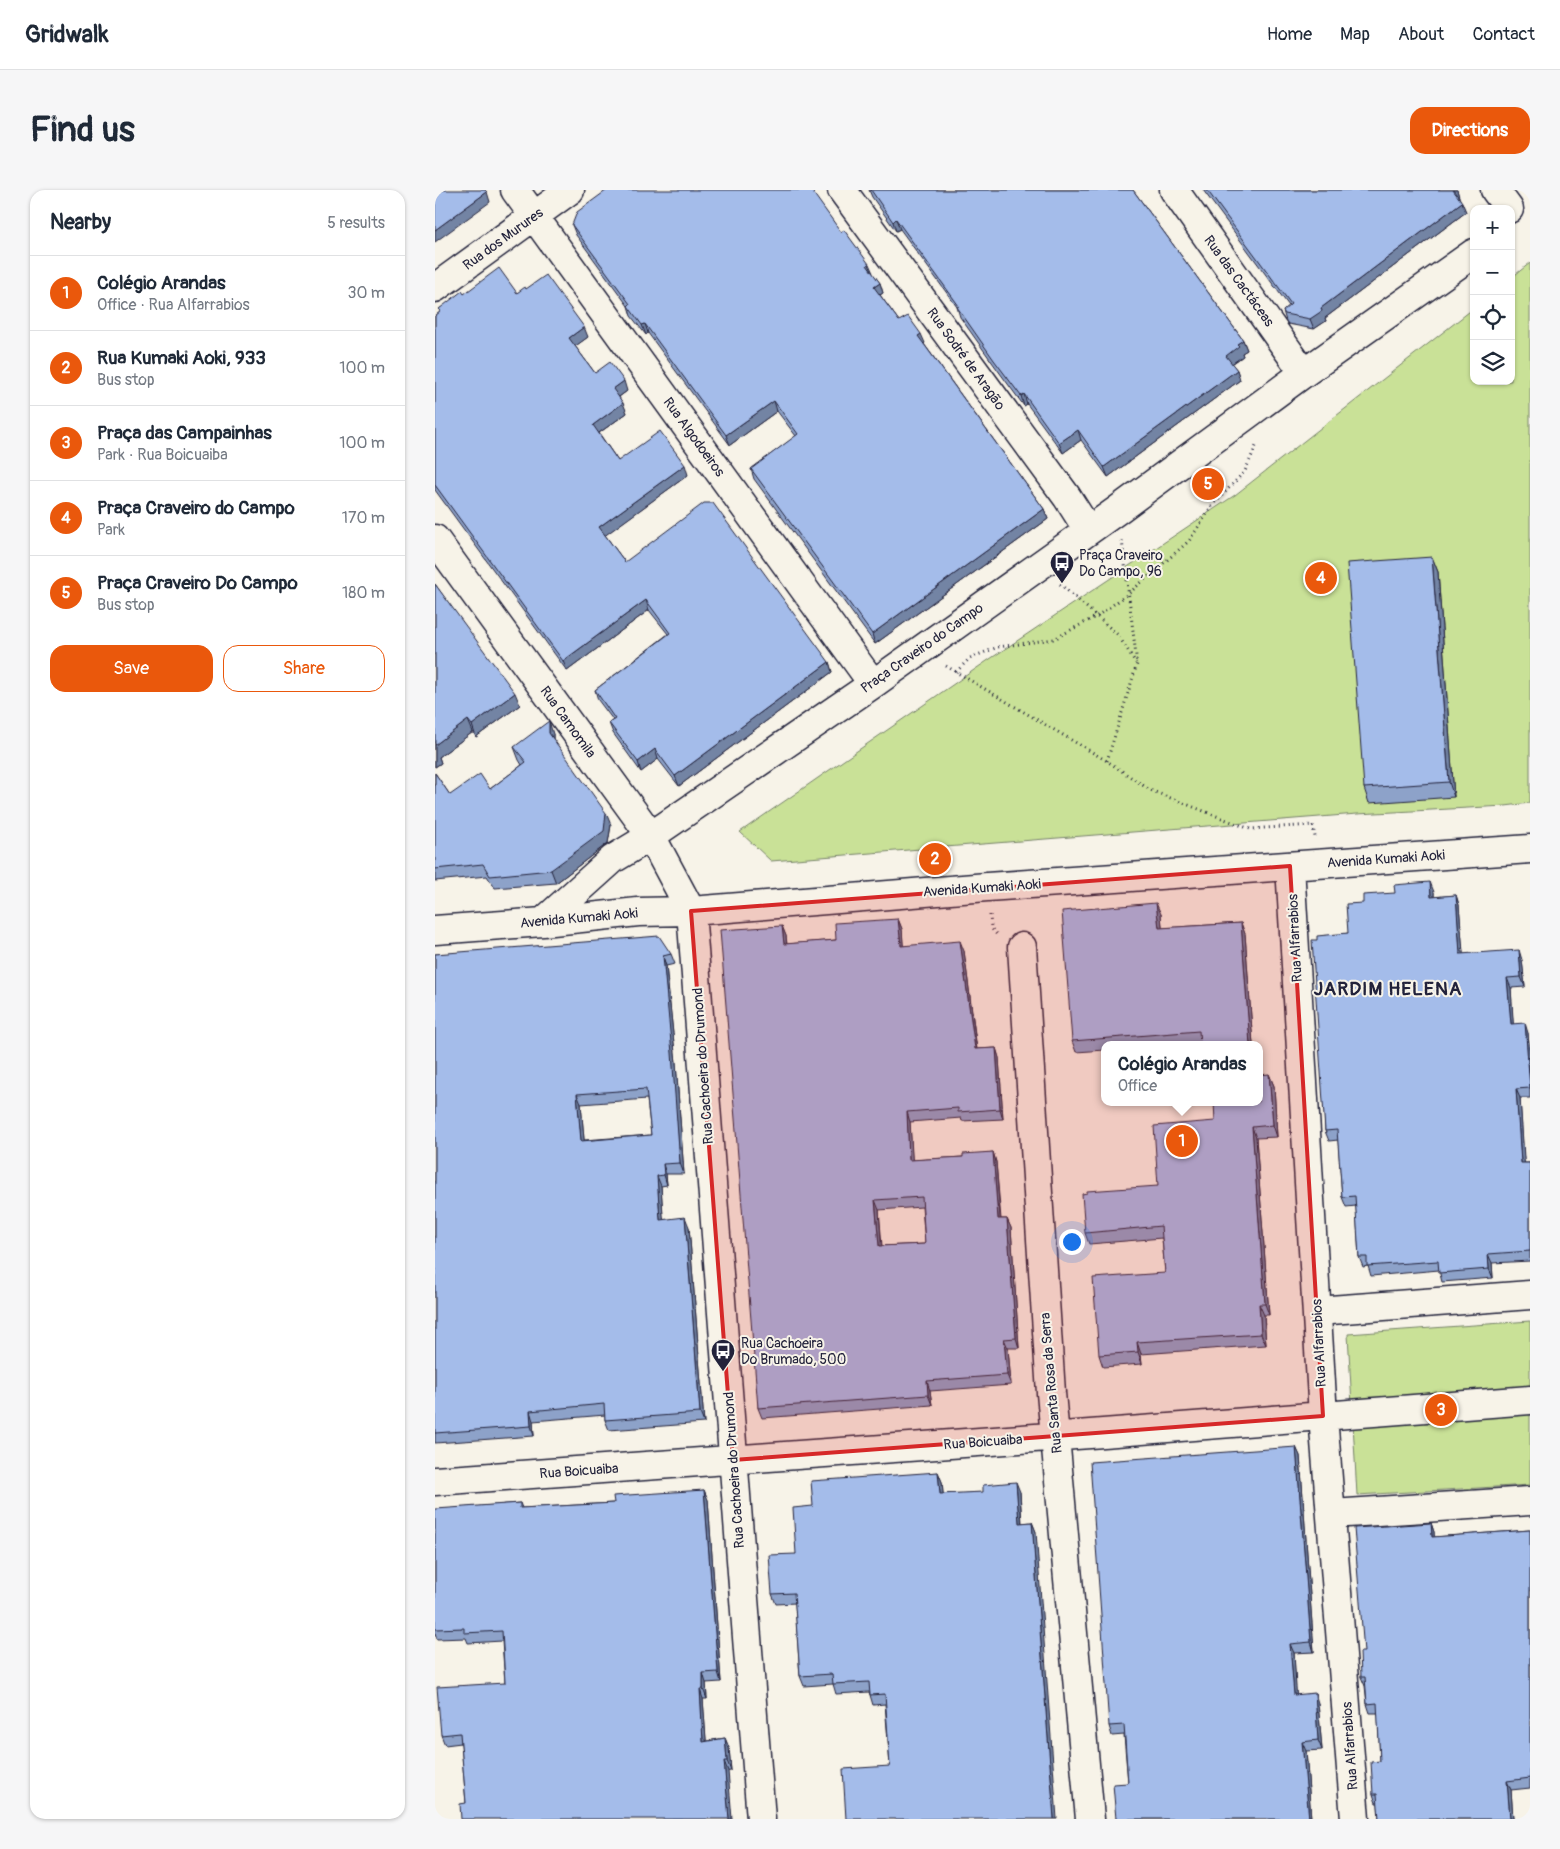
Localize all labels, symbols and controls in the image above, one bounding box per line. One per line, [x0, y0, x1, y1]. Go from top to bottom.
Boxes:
text: Gridwalk [25, 20, 109, 49]
text: Home [1267, 23, 1312, 46]
text: Map [1340, 23, 1370, 46]
text: About [1398, 23, 1444, 46]
text: Contact [1472, 23, 1535, 46]
button: Directions [1410, 107, 1530, 154]
text: Find us [30, 108, 135, 152]
street label: Rua dos Murures [460, 204, 547, 274]
map controls [1470, 205, 1515, 385]
button: + [1470, 205, 1515, 250]
text: Nearby [50, 209, 111, 236]
text: 5 results [327, 213, 385, 233]
street label: Rua das Cactáceas [1200, 232, 1278, 331]
button: − [1470, 250, 1515, 295]
text: Colégio Arandas [97, 271, 226, 295]
text: 1 [63, 283, 69, 303]
text: 30 m [347, 283, 385, 303]
text: Office · Rua Alfarrabios [97, 295, 250, 315]
button: locate [1470, 295, 1515, 340]
street label: Rua Sodré de Aragão [923, 305, 1009, 414]
button: layers [1470, 340, 1515, 385]
text: Rua Kumaki Aoki, 933 [97, 346, 266, 370]
text: 2 [62, 358, 70, 378]
text: 100 m [339, 358, 385, 378]
text: Bus stop [97, 370, 155, 390]
street label: Rua Algodoeiros [660, 394, 729, 480]
text: Praça das Campainhas [97, 421, 272, 445]
text: 3 [62, 433, 70, 453]
text: 100 m [339, 433, 385, 453]
text: Park · Rua Boicuaiba [97, 445, 228, 465]
pin: 5 [1192, 465, 1224, 503]
text: Praça Craveiro do Campo [97, 496, 295, 520]
text: 4 [61, 508, 71, 528]
text: 170 m [342, 508, 385, 528]
text: Park [97, 520, 125, 540]
place label: Praça Craveiro Do Campo, 96 [1079, 547, 1163, 580]
bus stop icon: Praça Craveiro Do Campo, 96 [1049, 550, 1075, 584]
pin: 4 [1305, 559, 1337, 597]
text: Praça Craveiro Do Campo [97, 571, 298, 595]
text: 5 [62, 583, 70, 603]
text: 180 m [342, 583, 385, 603]
text: Bus stop [97, 595, 155, 615]
street label: Praça Craveiro do Campo [857, 599, 987, 697]
button: Save [50, 645, 213, 692]
button: Share [223, 645, 385, 692]
street label: Rua Camomila [536, 683, 600, 761]
pin: 2 [919, 840, 951, 878]
street label: Avenida Kumaki Aoki [1326, 846, 1446, 872]
street label: Avenida Kumaki Aoki [922, 875, 1042, 901]
street label: Rua Alfarrabios [1284, 893, 1306, 983]
street label: Avenida Kumaki Aoki [519, 904, 639, 932]
district label: JARDIM HELENA [1314, 977, 1462, 1001]
street label: Rua Cachoeira do Drumond [689, 987, 717, 1145]
popup [1101, 1041, 1263, 1106]
text: Colégio Arandas [1118, 1052, 1246, 1076]
text: Office [1118, 1076, 1157, 1096]
pin: 1 [1166, 1122, 1198, 1160]
your location [1059, 1229, 1085, 1255]
street label: Rua Alfarrabios [1308, 1298, 1330, 1388]
street label: Rua Santa Rosa da Serra [1036, 1312, 1066, 1454]
place label: Rua Cachoeira Do Brumado, 500 [741, 1335, 846, 1368]
bus stop icon: Rua Cachoeira Do Brumado, 500 [710, 1338, 736, 1372]
street label: Rua Cachoeira do Drumond [720, 1391, 748, 1549]
pin: 3 [1425, 1391, 1457, 1429]
street label: Rua Boicuaiba [943, 1431, 1023, 1453]
street label: Rua Boicuaiba [539, 1460, 619, 1482]
street label: Rua Alfarrabios [1338, 1701, 1362, 1791]

